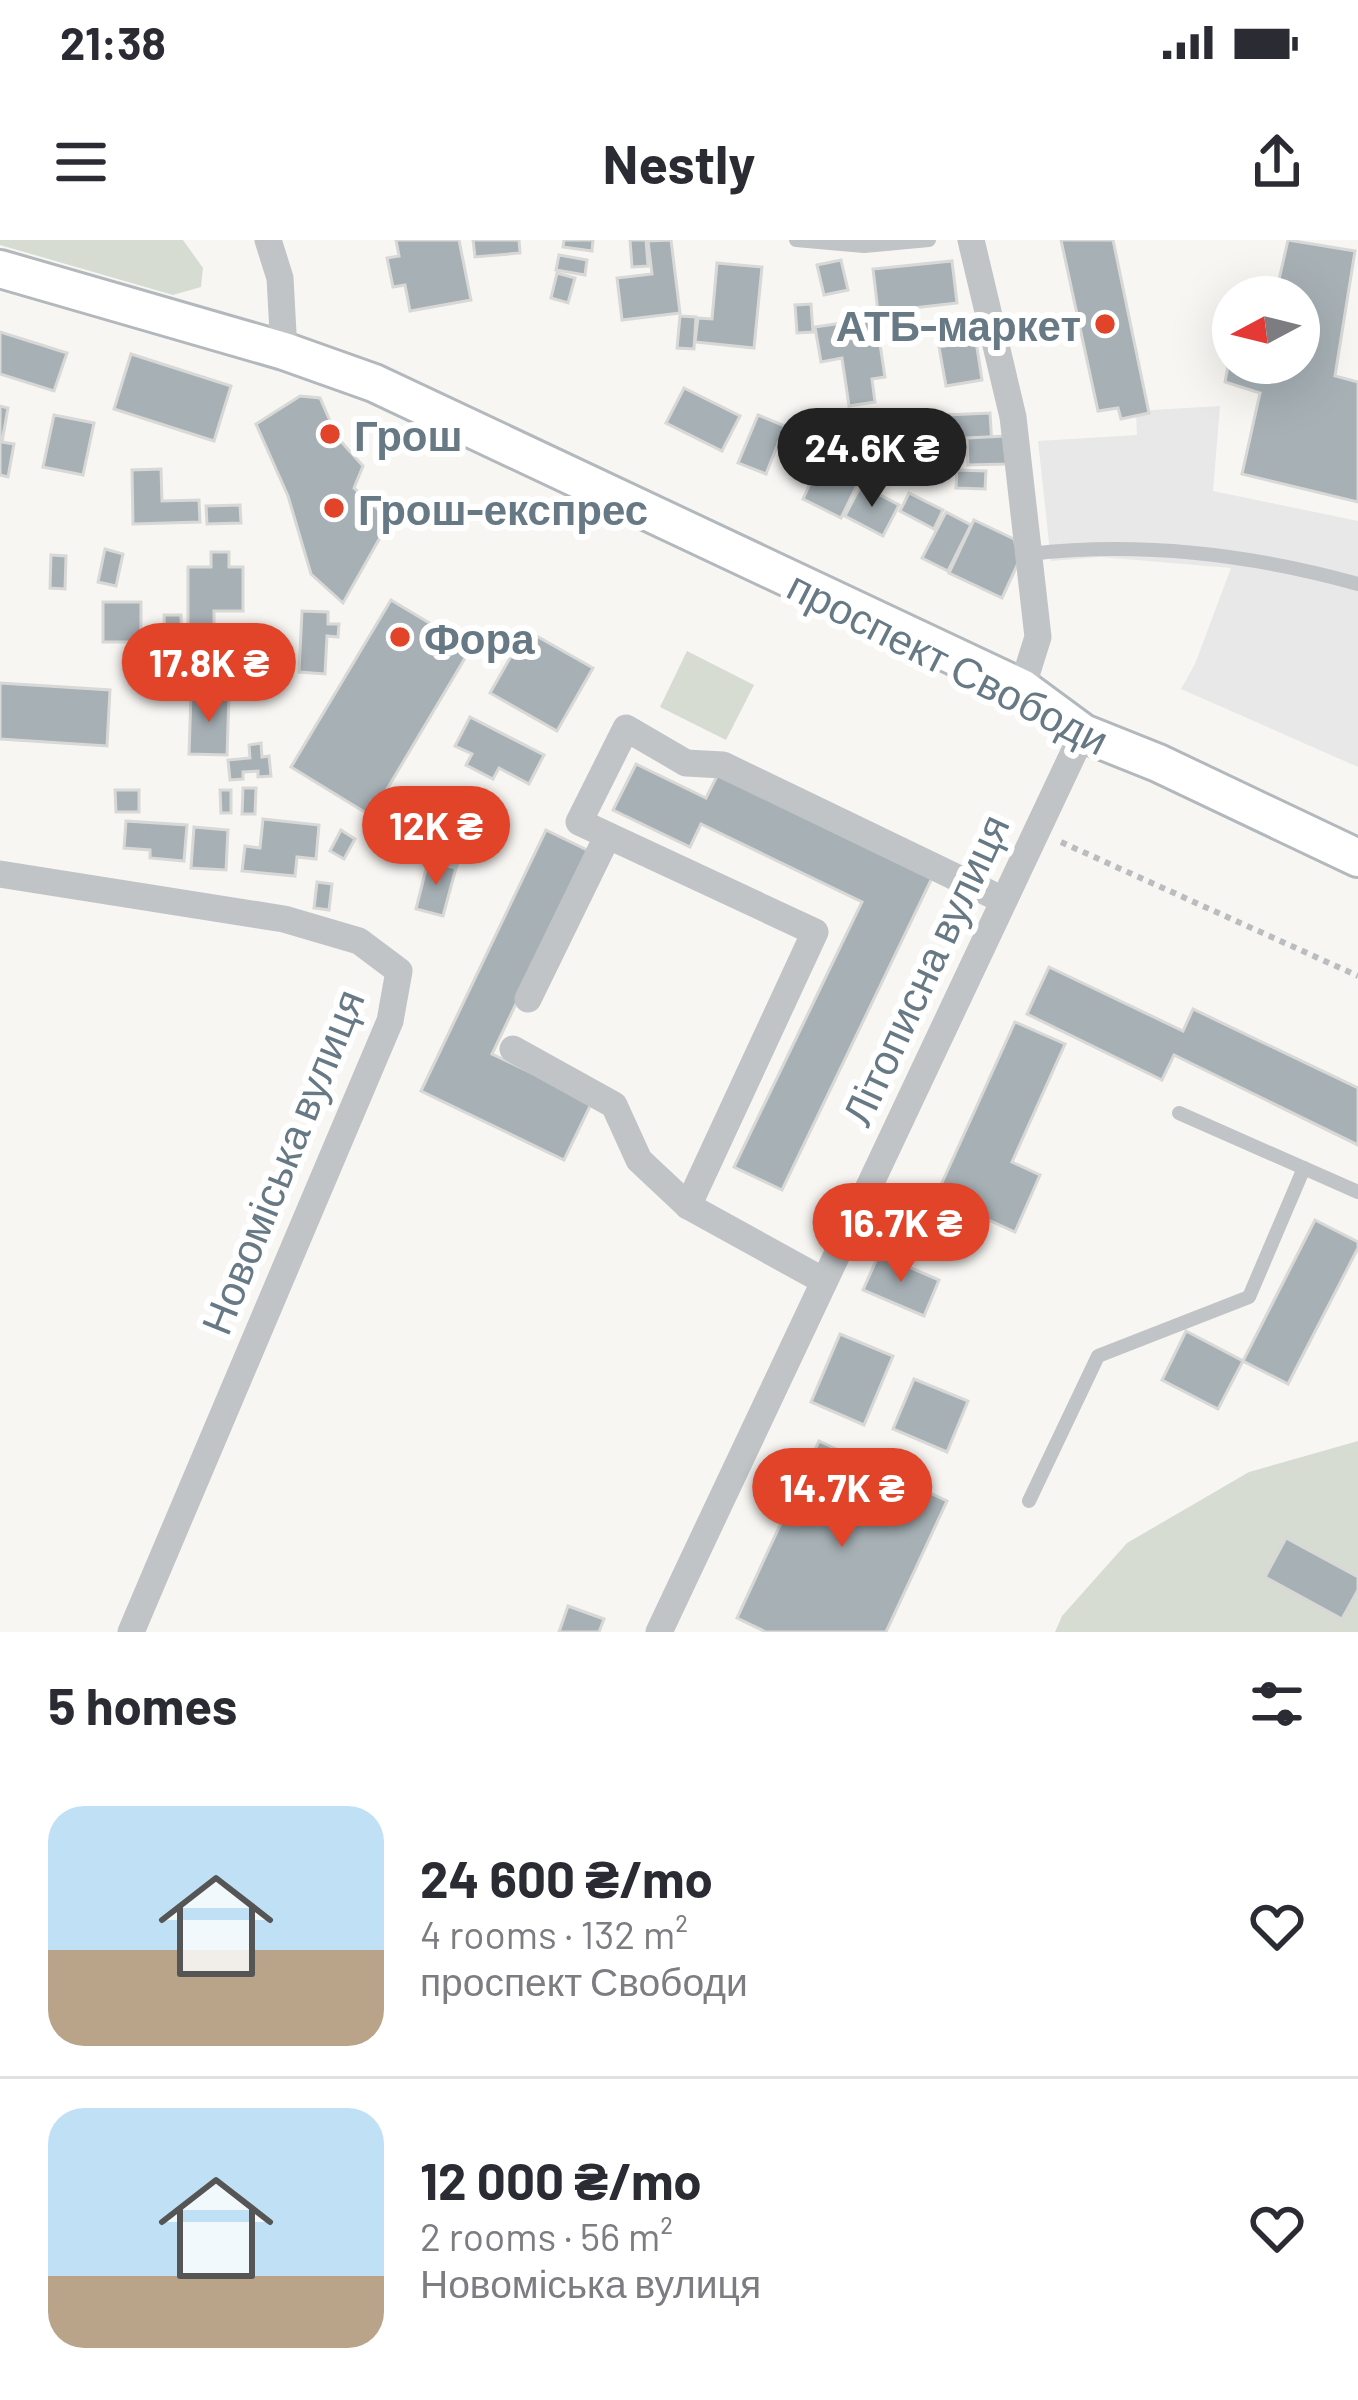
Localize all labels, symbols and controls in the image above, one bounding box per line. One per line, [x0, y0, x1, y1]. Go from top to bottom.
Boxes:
text: 21:38 [60, 15, 166, 69]
icon: menu [48, 129, 114, 195]
icon: share [1244, 129, 1310, 195]
text: Nestly [603, 130, 755, 195]
north arrow [1212, 276, 1320, 384]
map controls [1212, 276, 1320, 384]
place label: АТБ-маркет [836, 299, 1081, 350]
marker: АТБ-маркет [1092, 311, 1118, 337]
pin: 24.6K ₴ [761, 408, 983, 510]
place label: Грош [354, 409, 463, 460]
marker: Грош [317, 421, 343, 447]
text: 24.6K ₴ [804, 423, 940, 470]
place label: Грош-експрес [358, 483, 648, 534]
marker: Грош-експрес [321, 495, 347, 521]
street label: проспект Свободи [780, 559, 1118, 764]
place label: Фора [424, 612, 535, 663]
pin: 17.8K ₴ [98, 623, 320, 725]
marker: Фора [387, 624, 413, 650]
text: 17.8K ₴ [149, 638, 269, 685]
pin: 12K ₴ [352, 786, 520, 888]
text: 12K ₴ [389, 801, 483, 848]
street label: Літописна вулиця [830, 806, 1019, 1133]
street label: Новоміська вулиця [189, 981, 374, 1341]
pin: 16.7K ₴ [790, 1183, 1012, 1285]
text: 16.7K ₴ [840, 1198, 962, 1245]
pin: 14.7K ₴ [731, 1448, 953, 1550]
text: 14.7K ₴ [779, 1463, 905, 1510]
icon: filters [1244, 1671, 1310, 1737]
text: 5 homes [48, 1674, 237, 1735]
text: 24 600 ₴/mo [420, 1847, 713, 1908]
icon: home [144, 1854, 288, 1998]
icon: heart [1244, 1893, 1310, 1959]
text: 4 rooms · 132 m² [420, 1910, 688, 1957]
text: проспект Свободи [420, 1957, 748, 2004]
text: 12 000 ₴/mo [420, 2149, 702, 2210]
icon: home [144, 2156, 288, 2300]
icon: heart [1244, 2195, 1310, 2261]
text: 2 rooms · 56 m² [420, 2212, 673, 2259]
text: Новоміська вулиця [420, 2259, 761, 2306]

